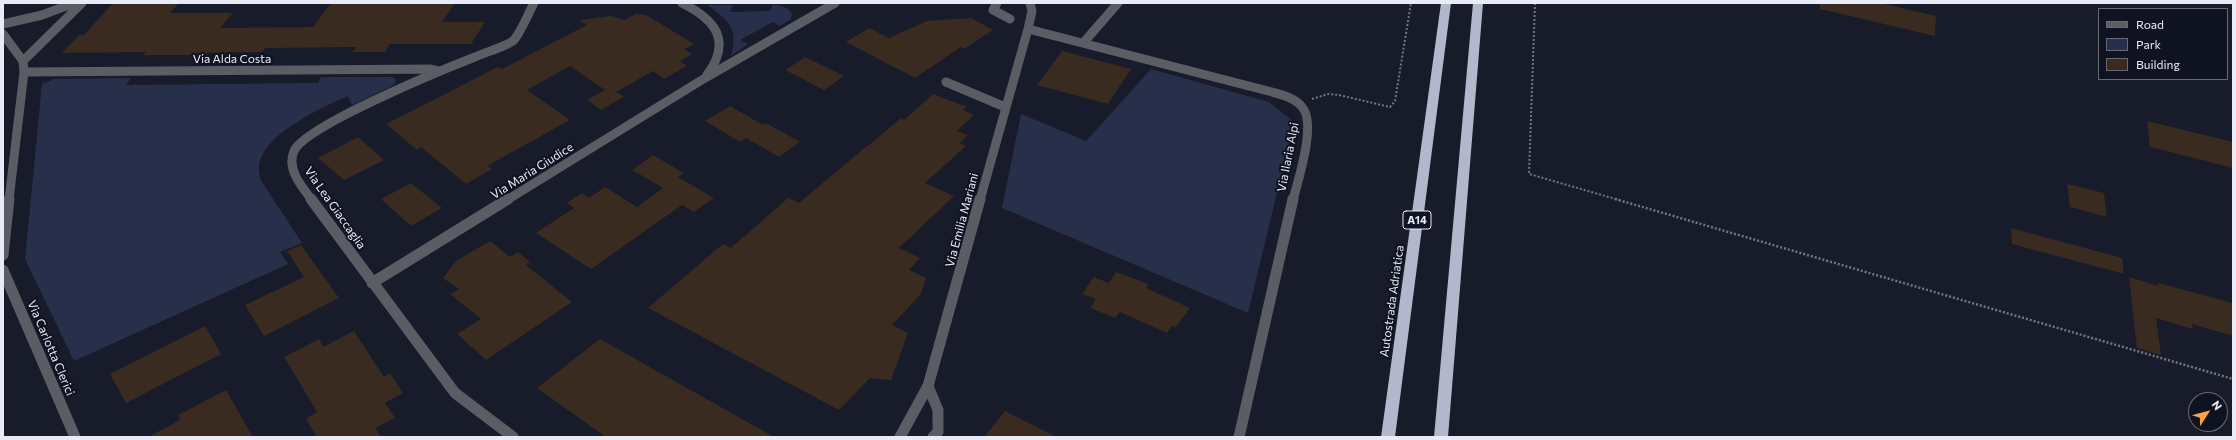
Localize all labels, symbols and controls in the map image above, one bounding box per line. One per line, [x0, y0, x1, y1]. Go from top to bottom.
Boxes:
legend [2098, 8, 2228, 80]
text: Road [2136, 17, 2164, 31]
text: Park [2136, 37, 2161, 51]
street label: Via Alda Costa [193, 52, 271, 66]
text: Building [2136, 57, 2180, 71]
street label: Via Ilaria Alpi [1274, 121, 1302, 193]
street label: Via Maria Giudice [488, 140, 576, 202]
street label: Via Lea Giaccaglia [301, 164, 369, 252]
street label: Via Emilia Mariani [942, 171, 982, 269]
road number: A14 [1403, 211, 1431, 229]
street label: Autostrada Adriatica [1377, 244, 1407, 358]
street label: Via Carlotta Clerici [24, 298, 78, 398]
north arrow [2188, 392, 2228, 432]
text: N [2210, 398, 2225, 412]

